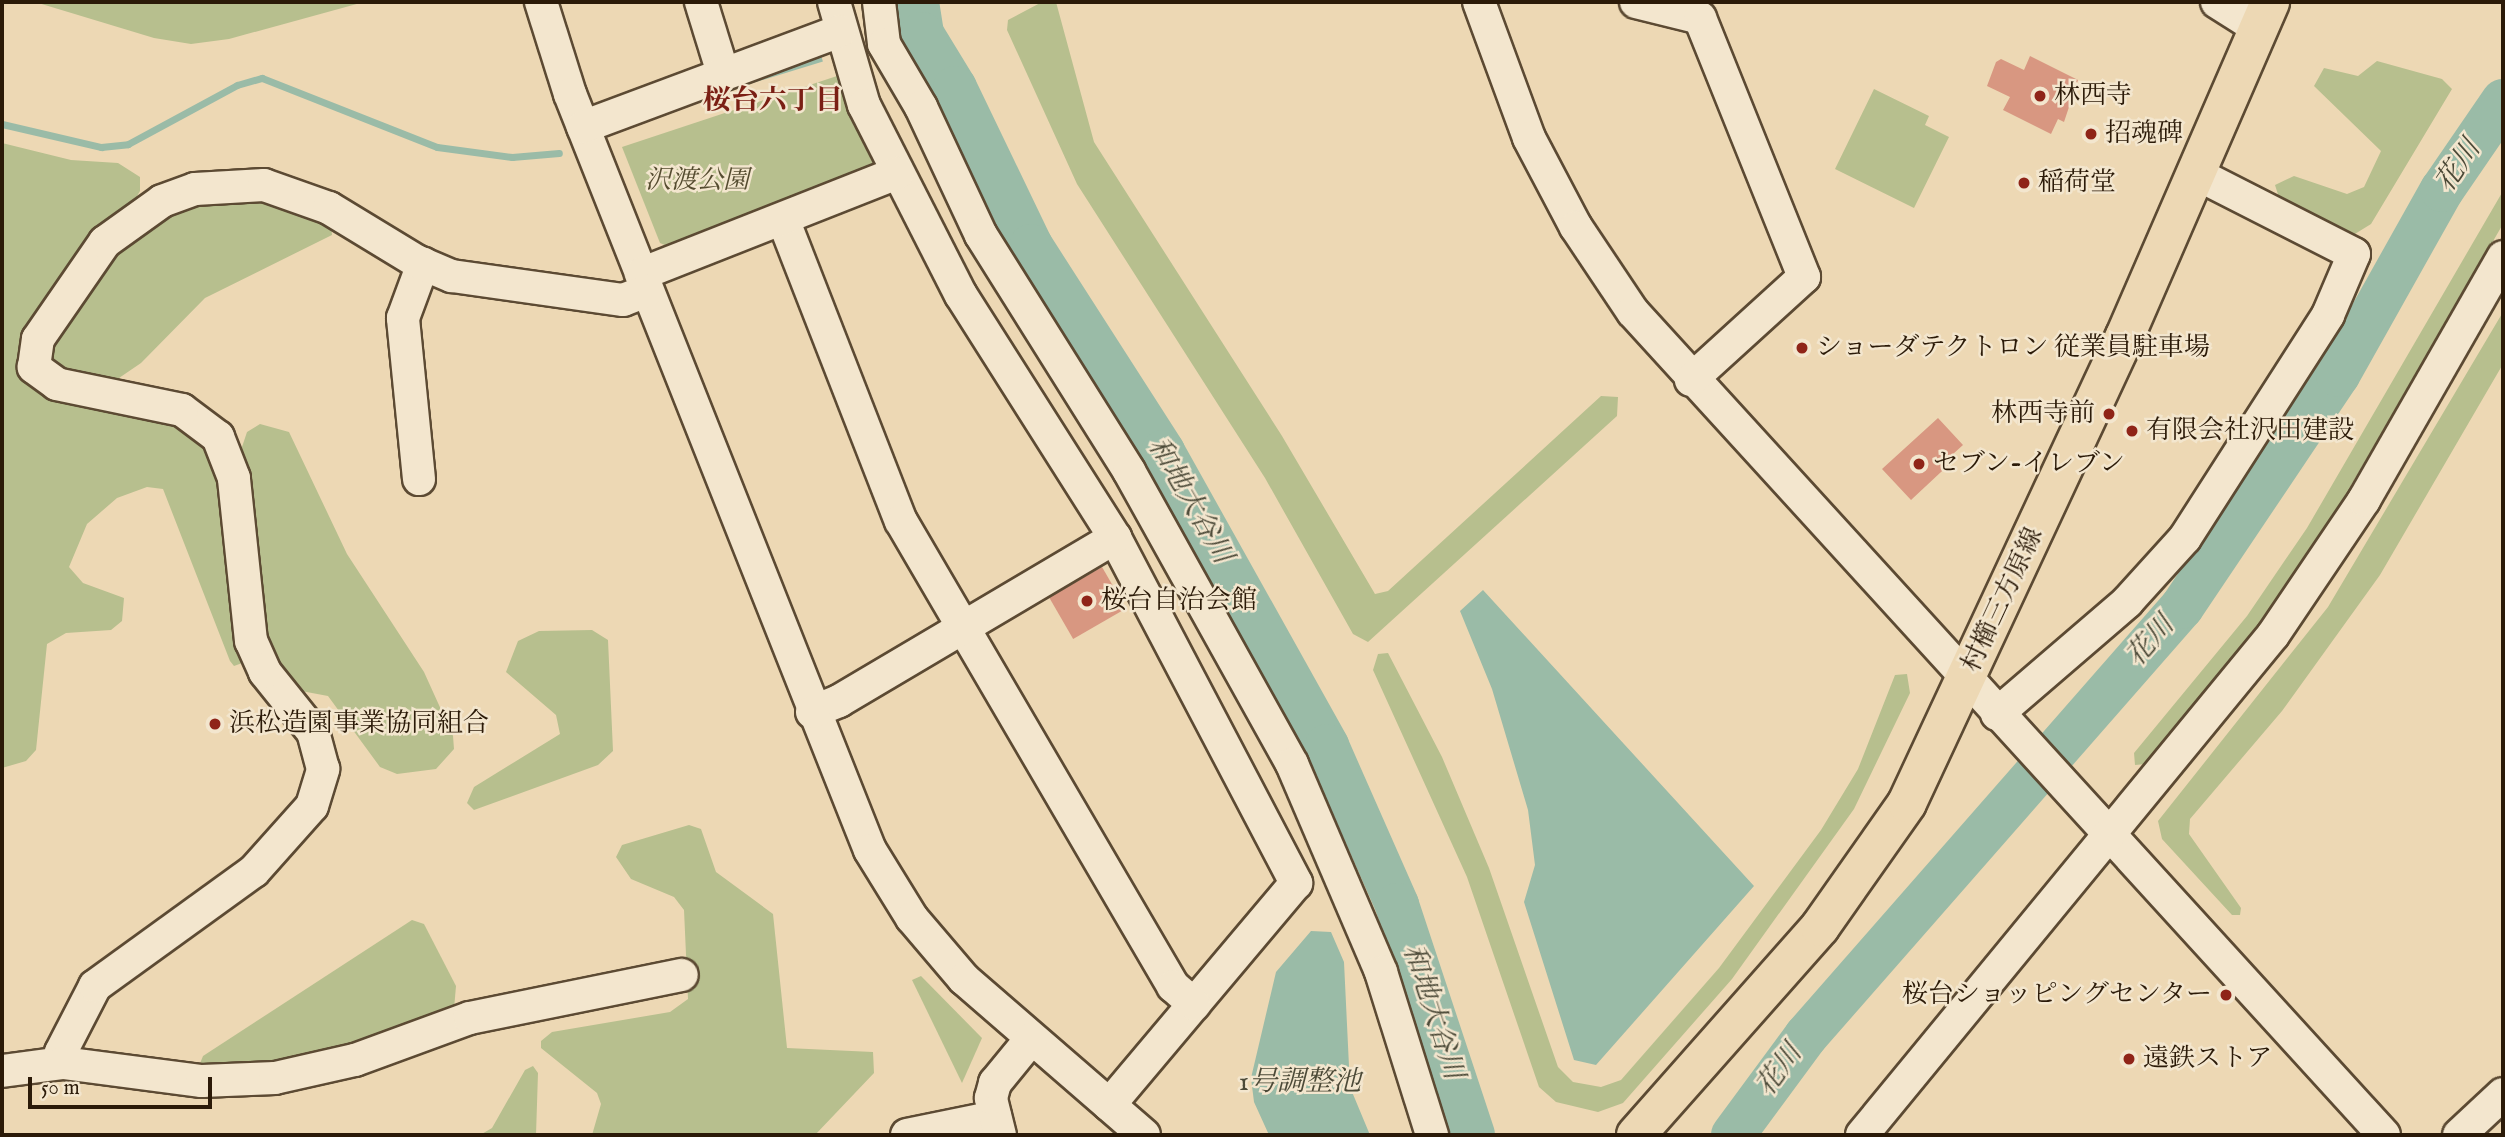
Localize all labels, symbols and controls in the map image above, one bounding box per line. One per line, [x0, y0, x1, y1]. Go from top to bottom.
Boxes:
place label: 林西寺 [2054, 80, 2132, 112]
district label: 桜台六丁目 [703, 85, 843, 119]
marker: 林西寺 [2032, 88, 2048, 104]
place label: 招魂碑 [2105, 118, 2183, 150]
marker: 招魂碑 [2083, 126, 2099, 142]
water label: 花川 [2429, 134, 2489, 200]
park label: 沢渡公園 [645, 165, 749, 197]
place label: 稲荷堂 [2038, 167, 2116, 199]
marker: 稲荷堂 [2016, 175, 2032, 191]
place label: ショーダテクトロン 従業員駐車場 [1816, 332, 2212, 364]
marker: ショーダテクトロン 従業員駐車場 [1794, 340, 1810, 356]
place label: 林西寺前 [1991, 398, 2095, 430]
marker: 林西寺前 [2101, 406, 2117, 422]
place label: 有限会社沢田建設 [2146, 415, 2354, 447]
marker: 有限会社沢田建設 [2124, 423, 2140, 439]
water label: 和地大谷川 [1139, 432, 1239, 570]
place label: セブン-イレブン [1933, 448, 2127, 480]
marker: セブン-イレブン [1911, 456, 1927, 472]
street label: 村櫛三方原線 [1956, 523, 2050, 677]
place label: 桜台自治会館 [1101, 585, 1257, 617]
marker: 桜台自治会館 [1079, 593, 1095, 609]
water label: 花川 [2120, 610, 2182, 674]
place label: 浜松造園事業協同組合 [229, 708, 489, 740]
marker: 浜松造園事業協同組合 [207, 716, 223, 732]
water label: 和地大谷川 [1394, 940, 1470, 1084]
place label: 桜台ショッピングセンター [1900, 979, 2212, 1011]
marker: 桜台ショッピングセンター [2218, 987, 2234, 1003]
water label: 花川 [1750, 1038, 1810, 1104]
place label: 遠鉄ストア [2143, 1043, 2273, 1075]
marker: 遠鉄ストア [2121, 1051, 2137, 1067]
scale bar [32, 1064, 215, 1108]
water label: 1号調整池 [1239, 1066, 1361, 1100]
text: 50 m [41, 1075, 80, 1102]

